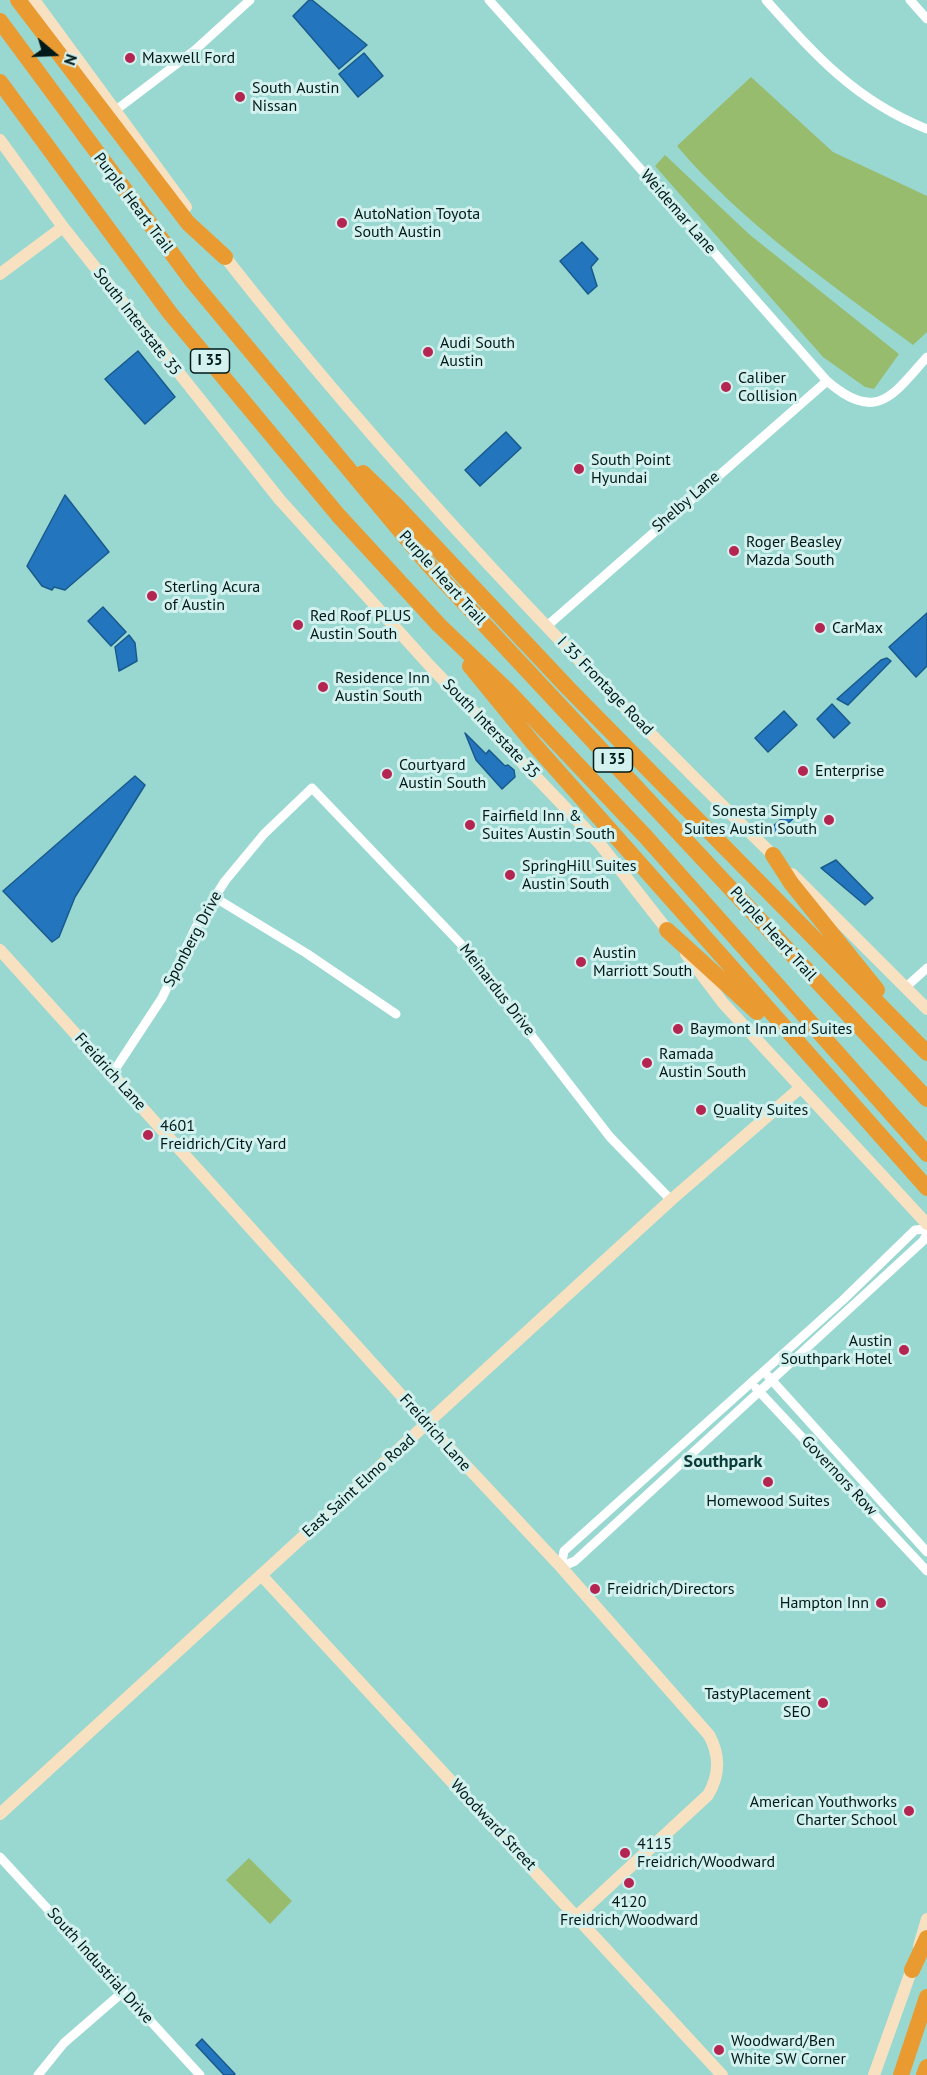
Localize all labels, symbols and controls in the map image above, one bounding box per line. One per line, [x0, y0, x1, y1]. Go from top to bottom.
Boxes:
north arrow [24, 24, 84, 84]
place label: Maxwell Ford [142, 48, 235, 68]
marker: Maxwell Ford [123, 51, 137, 65]
text: N [60, 52, 82, 68]
place label: South Austin Nissan [252, 78, 339, 116]
marker: South Austin Nissan [233, 90, 247, 104]
street label: Purple Heart Trail [89, 149, 177, 257]
street label: Weidemar Lane [636, 166, 720, 258]
place label: AutoNation Toyota South Austin [354, 204, 480, 242]
marker: AutoNation Toyota South Austin [335, 216, 349, 230]
street label: South Interstate 35 [89, 264, 185, 380]
place label: Audi South Austin [440, 333, 515, 371]
marker: Audi South Austin [421, 345, 435, 359]
road number: I 35 [190, 349, 230, 373]
place label: Caliber Collision [738, 368, 797, 406]
marker: Caliber Collision [719, 380, 733, 394]
place label: South Point Hyundai [591, 450, 671, 488]
marker: South Point Hyundai [572, 462, 586, 476]
street label: Shelby Lane [648, 468, 724, 536]
street label: Purple Heart Trail [395, 527, 489, 629]
place label: Roger Beasley Mazda South [746, 532, 842, 570]
marker: Roger Beasley Mazda South [727, 544, 741, 558]
place label: Sterling Acura of Austin [164, 577, 260, 615]
marker: Sterling Acura of Austin [145, 589, 159, 603]
place label: Red Roof PLUS Austin South [310, 606, 411, 644]
marker: Red Roof PLUS Austin South [291, 618, 305, 632]
place label: CarMax [832, 618, 883, 638]
marker: CarMax [813, 621, 827, 635]
street label: I 35 Frontage Road [553, 633, 657, 739]
place label: Residence Inn Austin South [335, 668, 430, 706]
street label: South Interstate 35 [438, 675, 544, 783]
marker: Residence Inn Austin South [316, 680, 330, 694]
road number: I 35 [594, 748, 632, 772]
place label: Courtyard Austin South [399, 755, 486, 793]
place label: Enterprise [815, 761, 884, 781]
marker: Enterprise [796, 764, 810, 778]
marker: Courtyard Austin South [380, 767, 394, 781]
place label: Sonesta Simply Suites Austin South [684, 801, 817, 839]
place label: Fairfield Inn & Suites Austin South [482, 806, 615, 844]
marker: Sonesta Simply Suites Austin South [822, 813, 836, 827]
marker: Fairfield Inn & Suites Austin South [463, 818, 477, 832]
place label: SpringHill Suites Austin South [522, 856, 636, 894]
marker: SpringHill Suites Austin South [503, 868, 517, 882]
street label: Purple Heart Trail [726, 883, 820, 985]
street label: Sponberg Drive [160, 888, 226, 990]
street label: Meinardus Drive [455, 940, 539, 1040]
place label: Austin Marriott South [593, 943, 692, 981]
marker: Austin Marriott South [574, 955, 588, 969]
place label: Baymont Inn and Suites [690, 1019, 852, 1039]
marker: Baymont Inn and Suites [671, 1022, 685, 1036]
street label: Freidrich Lane [70, 1029, 150, 1115]
place label: Ramada Austin South [659, 1044, 746, 1082]
marker: Ramada Austin South [640, 1056, 654, 1070]
place label: Quality Suites [713, 1100, 808, 1120]
marker: Quality Suites [694, 1103, 708, 1117]
place label: 4601 Freidrich/City Yard [160, 1116, 286, 1154]
marker: 4601 Freidrich/City Yard [141, 1128, 155, 1142]
place label: Austin Southpark Hotel [781, 1331, 892, 1369]
marker: Austin Southpark Hotel [897, 1343, 911, 1357]
street label: Freidrich Lane [395, 1390, 475, 1476]
street label: East Saint Elmo Road [299, 1430, 419, 1542]
street label: Governors Row [797, 1432, 881, 1520]
district label: Southpark [684, 1451, 762, 1473]
marker: Homewood Suites [761, 1475, 775, 1489]
place label: Homewood Suites [706, 1491, 830, 1511]
place label: Freidrich/Directors [607, 1579, 734, 1599]
marker: Freidrich/Directors [588, 1582, 602, 1596]
place label: Hampton Inn [780, 1593, 869, 1613]
marker: Hampton Inn [874, 1596, 888, 1610]
place label: TastyPlacement SEO [704, 1684, 811, 1722]
marker: TastyPlacement SEO [816, 1696, 830, 1710]
street label: Woodward Street [446, 1776, 540, 1874]
place label: American Youthworks Charter School [750, 1792, 897, 1830]
marker: American Youthworks Charter School [902, 1804, 916, 1818]
place label: 4115 Freidrich/Woodward [637, 1834, 775, 1872]
marker: 4115 Freidrich/Woodward [618, 1846, 632, 1860]
marker: 4120 Freidrich/Woodward [622, 1876, 636, 1890]
place label: 4120 Freidrich/Woodward [560, 1892, 698, 1930]
street label: South Industrial Drive [43, 1904, 157, 2028]
place label: Woodward/Ben White SW Corner [731, 2031, 846, 2069]
marker: Woodward/Ben White SW Corner [712, 2043, 726, 2057]

